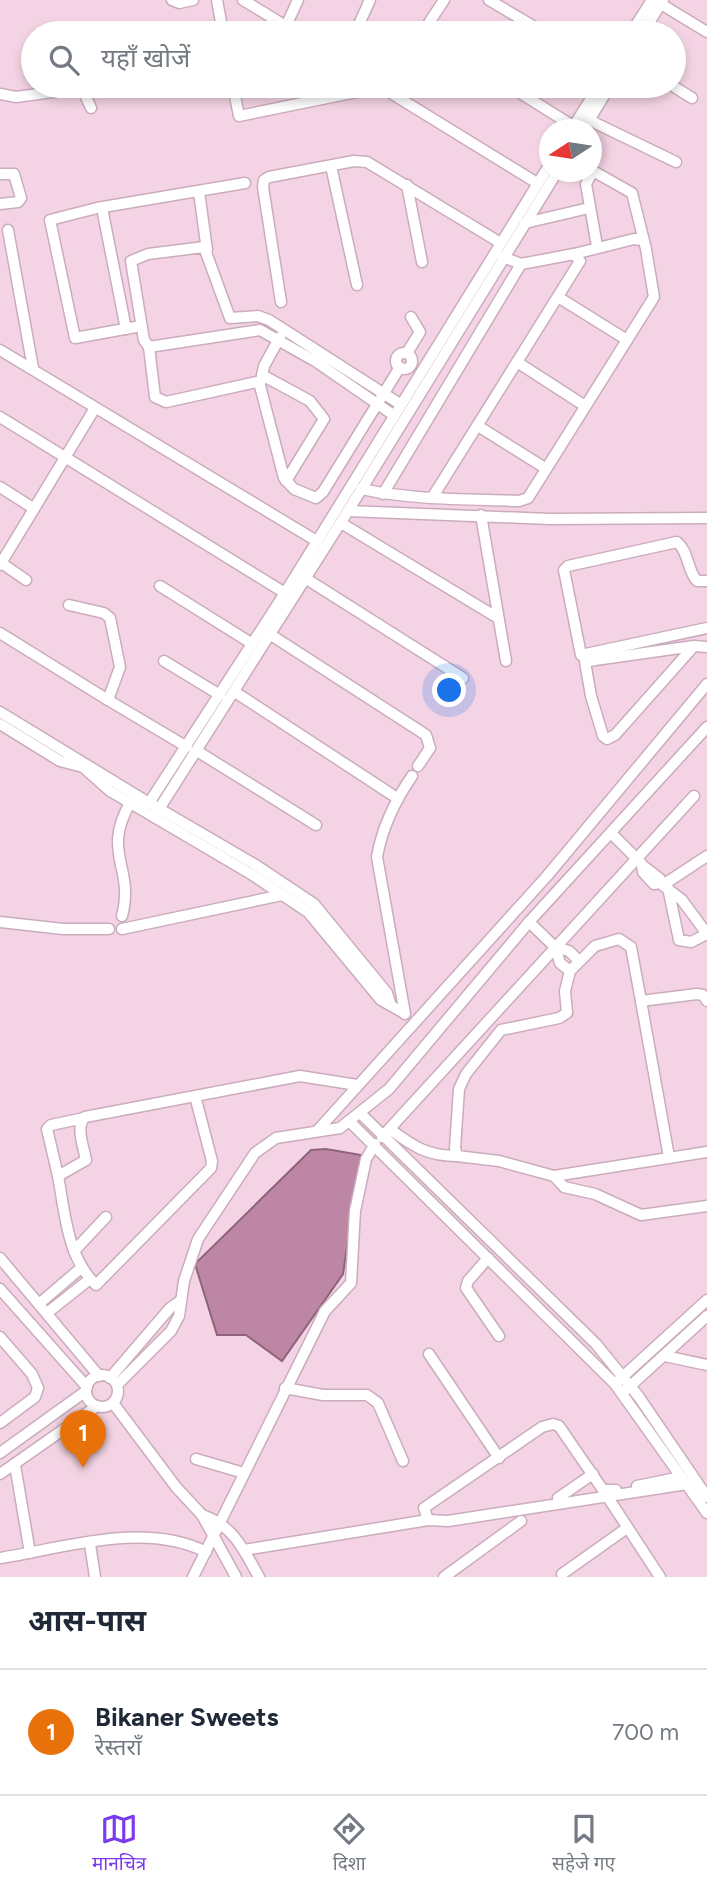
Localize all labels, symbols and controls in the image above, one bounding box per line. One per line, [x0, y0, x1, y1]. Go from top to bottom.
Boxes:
search box [21, 21, 686, 98]
icon: search [45, 41, 83, 79]
text: यहाँ खोजें [101, 42, 190, 74]
north arrow [539, 119, 602, 182]
your location [432, 673, 466, 707]
pin: 1 [60, 1410, 106, 1468]
text: आस-पास [28, 1602, 146, 1639]
text: Bikaner Sweets [95, 1701, 279, 1733]
text: 1 [46, 1718, 56, 1746]
text: 700 m [612, 1718, 679, 1746]
text: रेस्तराँ [95, 1733, 142, 1761]
tab: मानचित्र [92, 1810, 146, 1878]
tab: दिशा [330, 1810, 368, 1878]
tab: सहेजे गए [552, 1810, 615, 1878]

